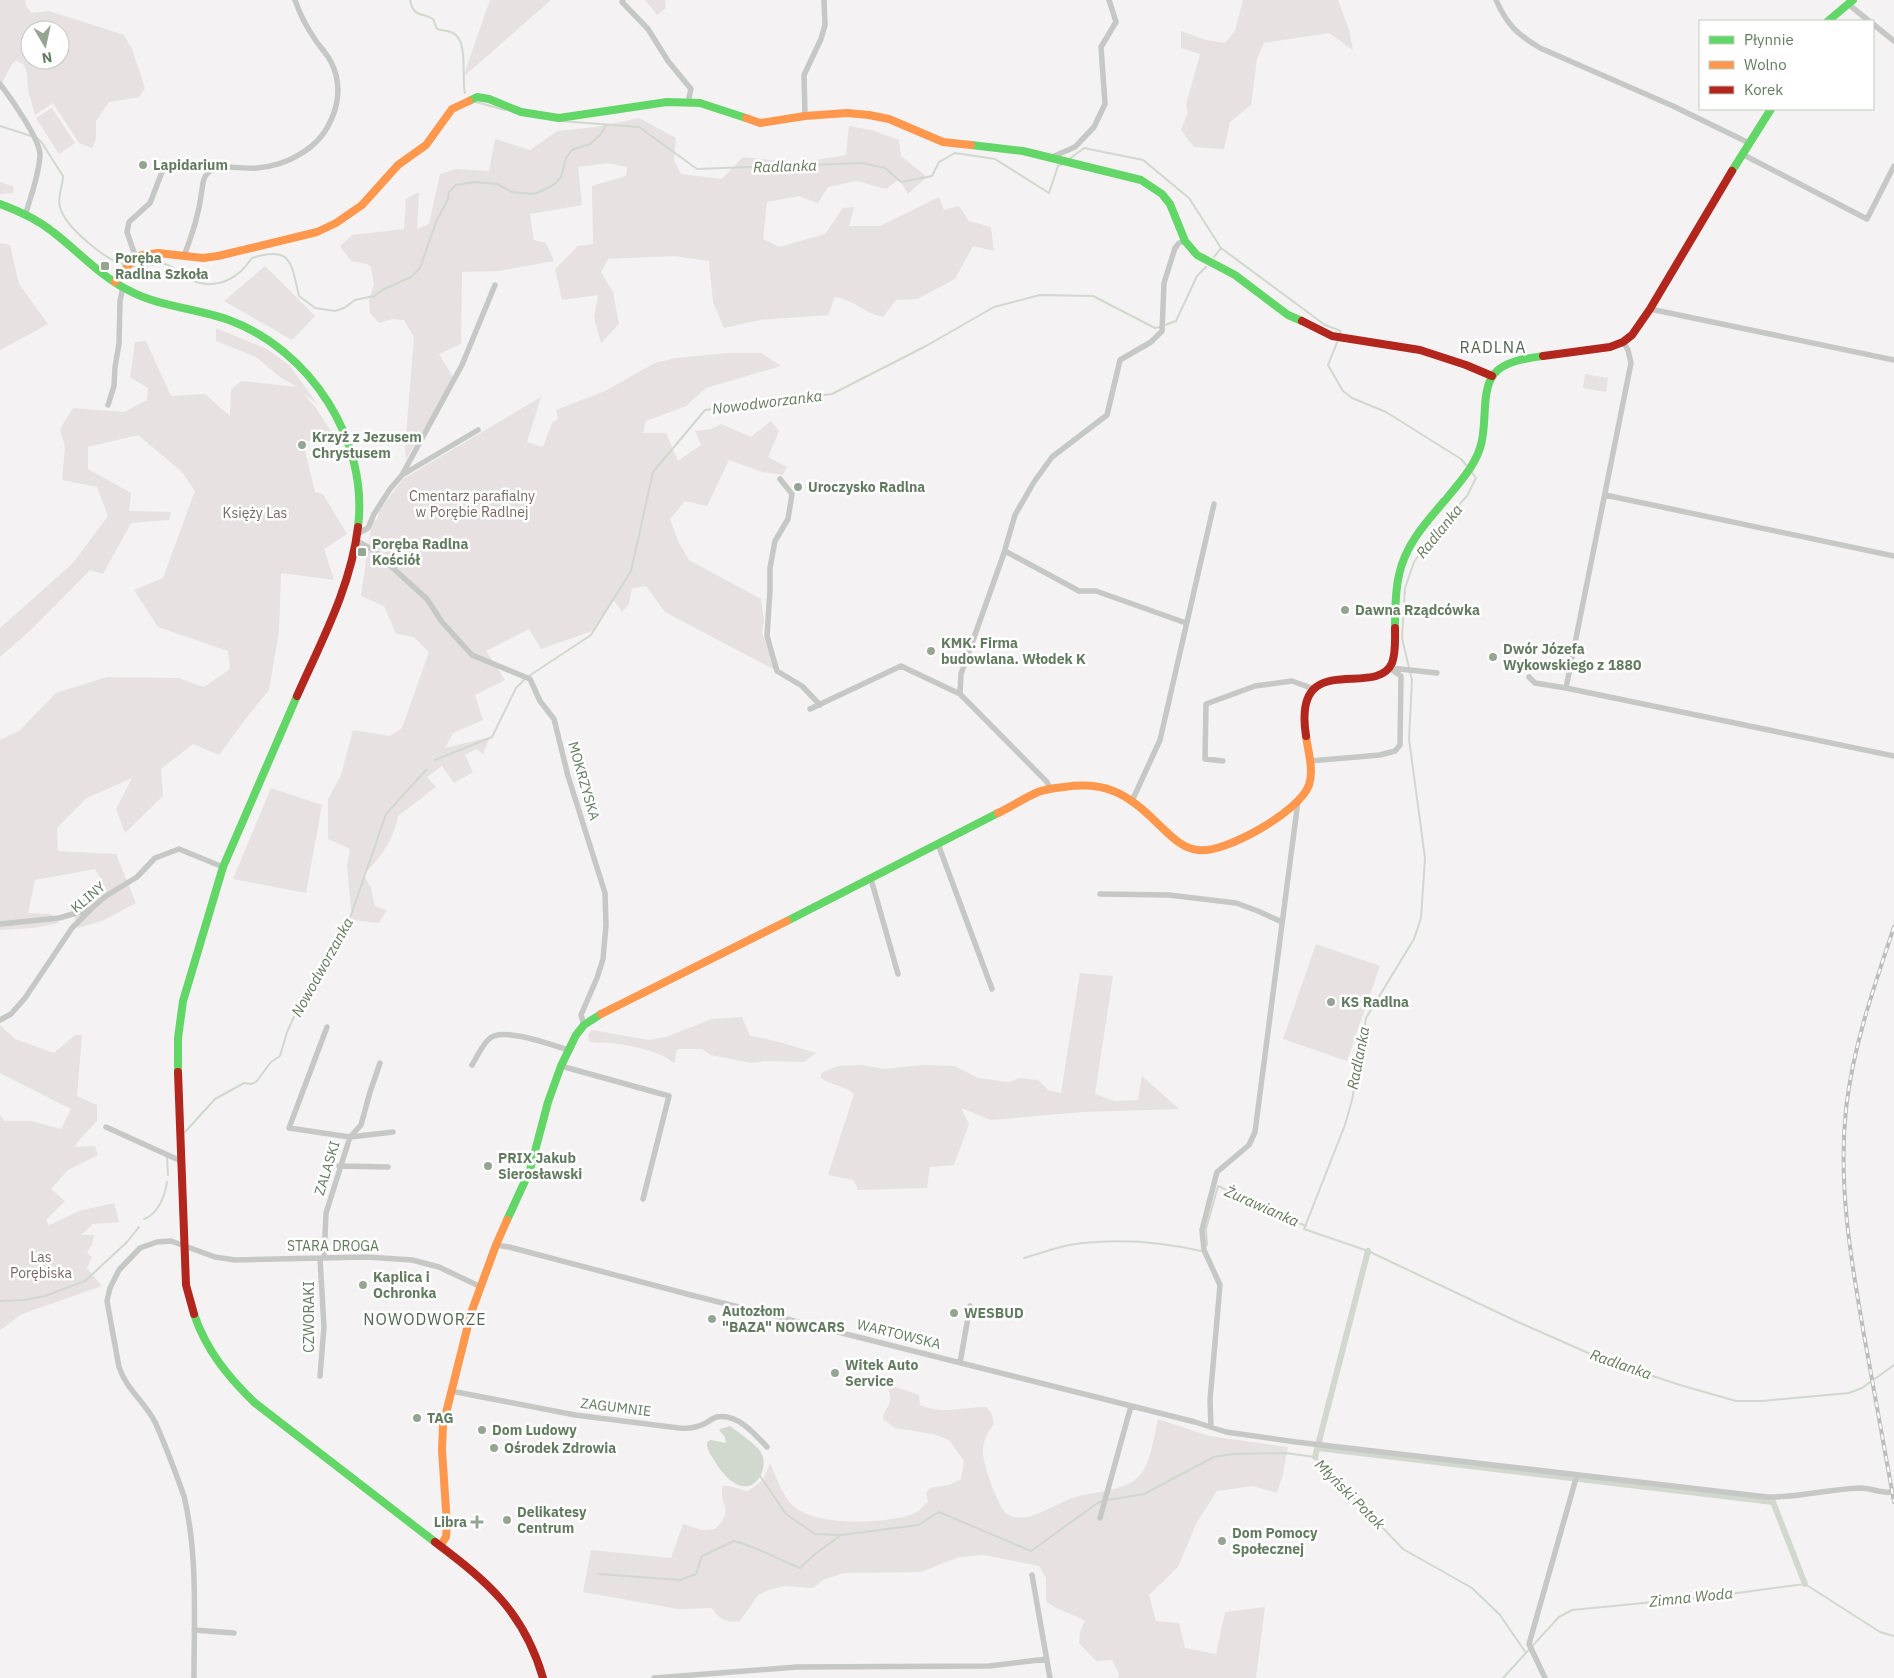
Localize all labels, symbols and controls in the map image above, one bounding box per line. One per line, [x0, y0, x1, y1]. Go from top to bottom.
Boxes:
north arrow [20, 20, 70, 70]
legend [1699, 20, 1874, 110]
text: Płynnie [1744, 30, 1794, 49]
text: N [41, 48, 53, 68]
text: Wolno [1744, 55, 1787, 74]
text: Korek [1744, 80, 1783, 99]
water label: Radlanka [753, 155, 817, 177]
place label: Lapidarium [153, 156, 228, 174]
marker: Lapidarium [137, 159, 149, 171]
place label: Poręba Radlna Szkoła [115, 249, 209, 283]
marker: Poręba Radlna Szkoła [99, 260, 111, 272]
district label: RADLNA [1460, 337, 1526, 357]
water label: Nowodworzanka [711, 386, 823, 418]
place label: Krzyż z Jezusem Chrystusem [312, 428, 422, 462]
marker: Krzyż z Jezusem Chrystusem [296, 439, 308, 451]
place label: Uroczysko Radlna [808, 478, 925, 496]
marker: Uroczysko Radlna [792, 481, 804, 493]
park label: Cmentarz parafialny w Porębie Radlnej [409, 487, 535, 521]
water label: Radlanka [1412, 500, 1467, 562]
park label: Księży Las [223, 504, 288, 522]
place label: Poręba Radlna Kościół [372, 535, 468, 569]
marker: Poręba Radlna Kościół [356, 546, 368, 558]
place label: Dawna Rządcówka [1355, 601, 1480, 619]
marker: Dawna Rządcówka [1339, 604, 1351, 616]
place label: KMK. Firma budowlana. Włodek K [941, 634, 1086, 668]
place label: Dwór Józefa Wykowskiego z 1880 [1503, 640, 1641, 674]
marker: KMK. Firma budowlana. Włodek K [925, 645, 937, 657]
marker: Dwór Józefa Wykowskiego z 1880 [1487, 651, 1499, 663]
street label: MOKRZYSKA [564, 739, 604, 823]
street label: KLINY [67, 877, 110, 917]
water label: Nowodworzanka [287, 914, 357, 1020]
place label: KS Radlna [1341, 993, 1409, 1011]
marker: KS Radlna [1325, 996, 1337, 1008]
water label: Radlanka [1343, 1025, 1373, 1091]
street label: ZALASKI [310, 1139, 344, 1197]
place label: PRIX Jakub Sierosławski [498, 1149, 582, 1183]
marker: PRIX Jakub Sierosławski [482, 1160, 494, 1172]
water label: Żurawianka [1221, 1181, 1302, 1231]
street label: STARA DROGA [287, 1237, 379, 1255]
park label: Las Porębiska [10, 1248, 73, 1282]
place label: Kaplica i Ochronka [373, 1268, 436, 1302]
marker: Kaplica i Ochronka [357, 1279, 369, 1291]
street label: CZWORAKI [300, 1281, 318, 1353]
place label: Autozłom "BAZA" NOWCARS [722, 1302, 845, 1336]
place label: WESBUD [964, 1304, 1024, 1322]
marker: WESBUD [948, 1307, 960, 1319]
district label: NOWODWORZE [363, 1309, 487, 1329]
marker: Autozłom "BAZA" NOWCARS [706, 1313, 718, 1325]
street label: WARTOWSKA [855, 1315, 943, 1353]
water label: Radlanka [1588, 1345, 1654, 1383]
place label: Witek Auto Service [845, 1356, 918, 1390]
marker: Witek Auto Service [829, 1367, 841, 1379]
street label: ZAGUMNIE [580, 1394, 652, 1420]
place label: TAG [427, 1409, 454, 1427]
marker: TAG [411, 1412, 423, 1424]
place label: Dom Ludowy [492, 1421, 577, 1439]
marker: Dom Ludowy [476, 1424, 488, 1436]
place label: Ośrodek Zdrowia [504, 1439, 616, 1457]
marker: Ośrodek Zdrowia [488, 1442, 500, 1454]
water label: Młyński Potok [1311, 1455, 1389, 1533]
place label: Delikatesy Centrum [517, 1503, 587, 1537]
place label: Libra [434, 1513, 467, 1531]
marker: Delikatesy Centrum [501, 1514, 513, 1526]
marker: Libra [471, 1516, 483, 1528]
place label: Dom Pomocy Społecznej [1232, 1524, 1318, 1558]
marker: Dom Pomocy Społecznej [1216, 1535, 1228, 1547]
water label: Zimna Woda [1647, 1583, 1734, 1611]

